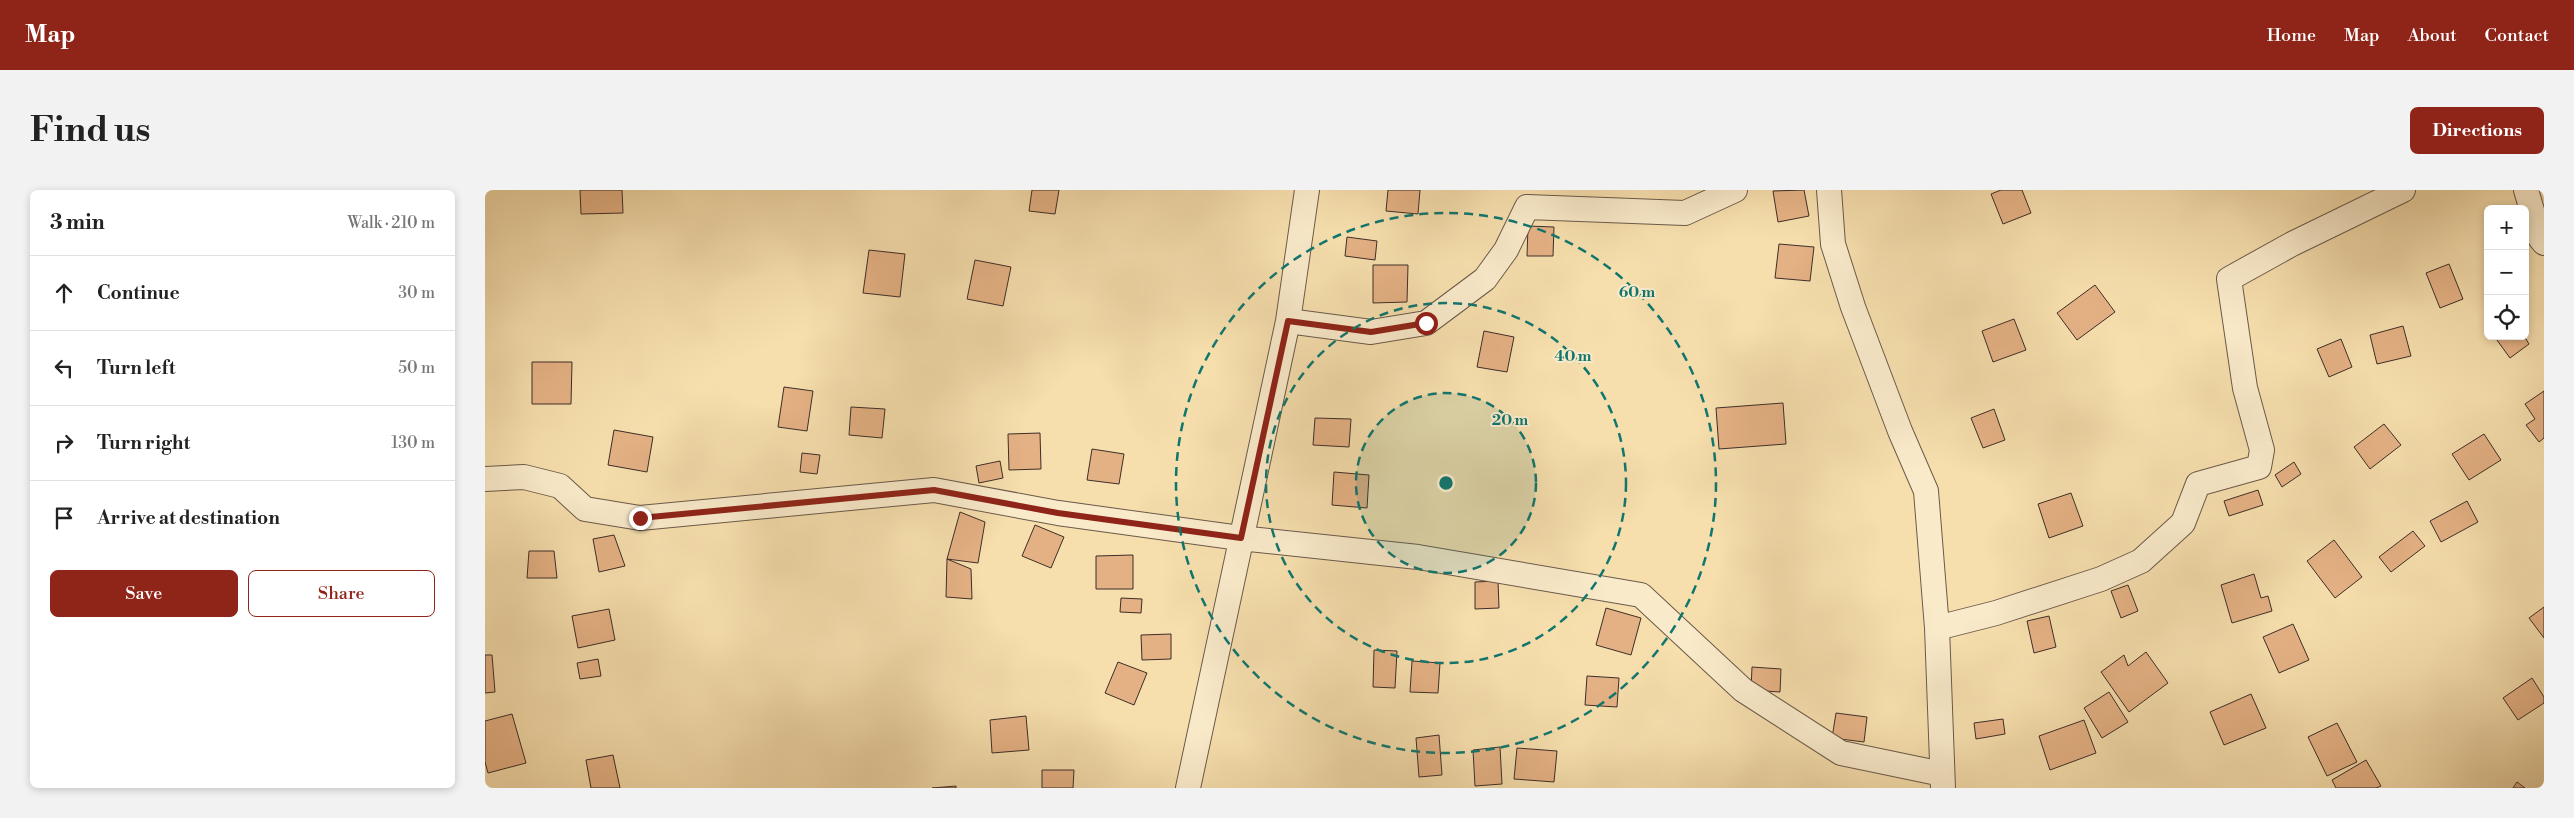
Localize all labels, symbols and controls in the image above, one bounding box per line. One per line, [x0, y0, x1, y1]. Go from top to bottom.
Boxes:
text: Map [25, 20, 75, 50]
text: Home [2267, 24, 2316, 47]
text: Map [2344, 24, 2380, 47]
text: About [2408, 24, 2457, 47]
text: Contact [2485, 24, 2549, 47]
button: Directions [2410, 107, 2544, 154]
text: Find us [30, 109, 150, 152]
map controls [2484, 205, 2529, 340]
button: + [2484, 205, 2529, 250]
text: 3 min [50, 210, 105, 236]
text: Walk · 210 m [347, 213, 435, 233]
button: − [2484, 250, 2529, 295]
icon: ahead [50, 279, 78, 307]
text: Continue [97, 281, 180, 305]
text: 30 m [398, 283, 435, 303]
text: 60 m [1619, 283, 1656, 302]
button: locate [2484, 295, 2529, 340]
route start [1415, 312, 1438, 335]
text: 40 m [1554, 347, 1592, 366]
icon: left [50, 354, 78, 382]
text: Turn left [97, 356, 176, 380]
text: 50 m [398, 358, 435, 378]
text: 20 m [1492, 411, 1529, 430]
icon: right [50, 429, 78, 457]
text: Turn right [97, 431, 190, 455]
text: 130 m [391, 433, 435, 453]
centre of rings [1437, 474, 1455, 492]
icon: arrive [50, 504, 78, 532]
text: Arrive at destination [97, 506, 280, 530]
route end [629, 507, 652, 530]
button: Save [50, 570, 238, 617]
button: Share [248, 570, 435, 617]

